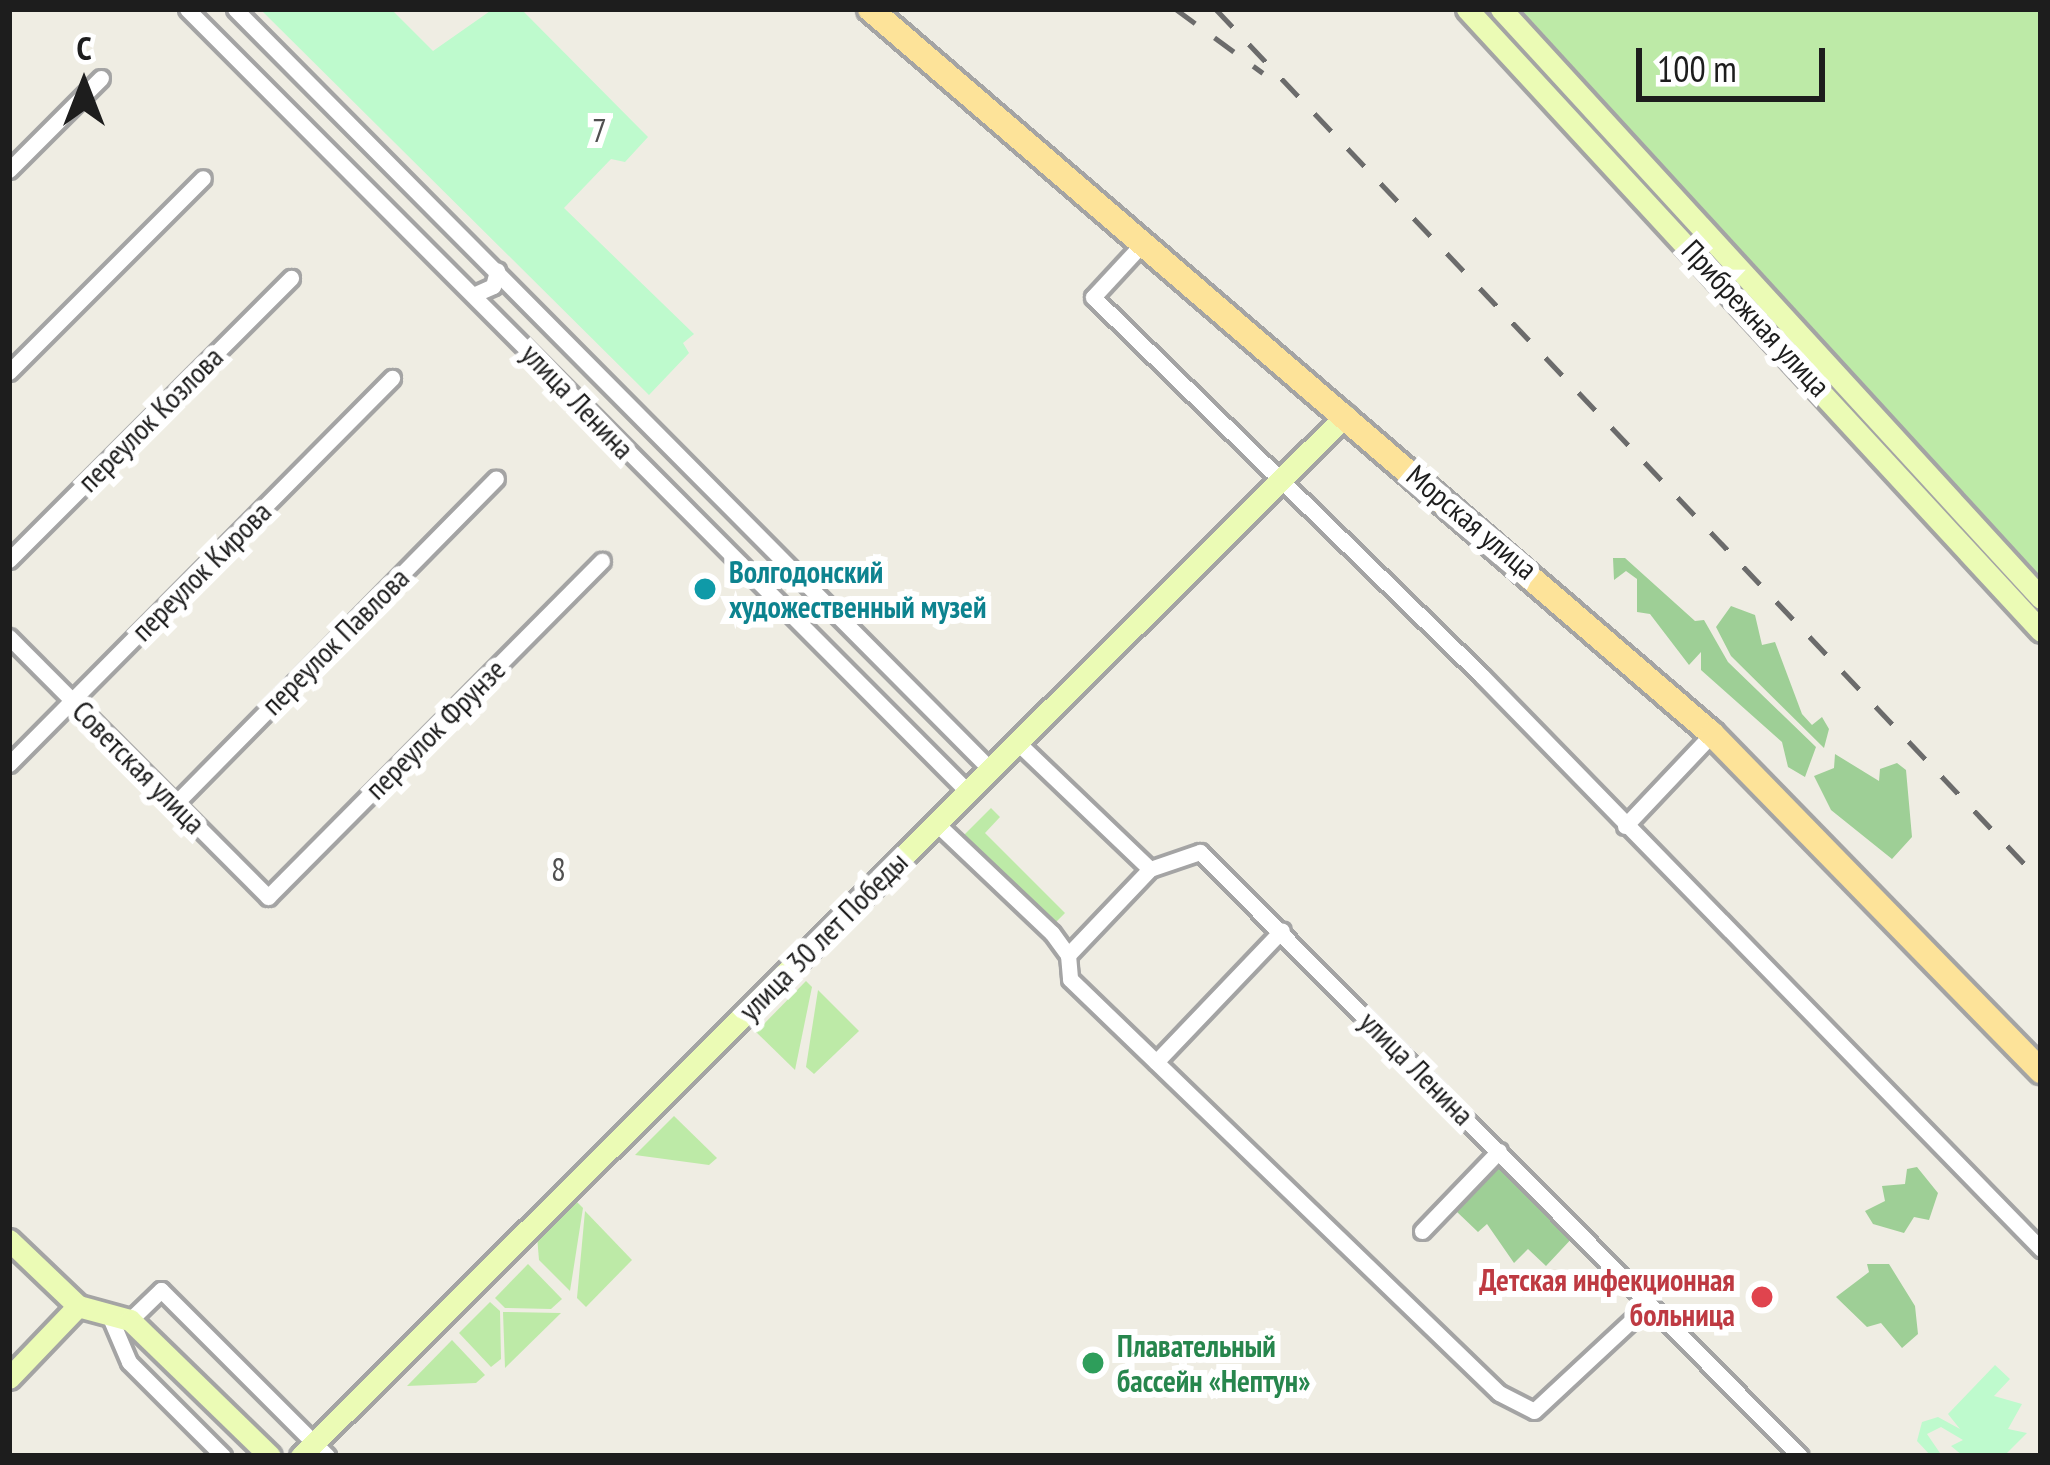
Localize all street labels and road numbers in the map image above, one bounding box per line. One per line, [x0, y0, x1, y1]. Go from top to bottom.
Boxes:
street label: Прибрежная улица [1674, 232, 1838, 404]
street label: улица Ленина [514, 336, 642, 466]
street label: переулок Козлова [70, 339, 230, 499]
street label: Морская улица [1400, 457, 1544, 587]
street label: переулок Кирова [124, 494, 278, 648]
street label: переулок Павлова [254, 560, 416, 722]
street label: переулок Фрунзе [357, 651, 513, 807]
street label: Советская улица [65, 693, 213, 841]
street label: улица 30 лет Победы [731, 844, 915, 1028]
street label: улица Ленина [1352, 1003, 1482, 1133]

